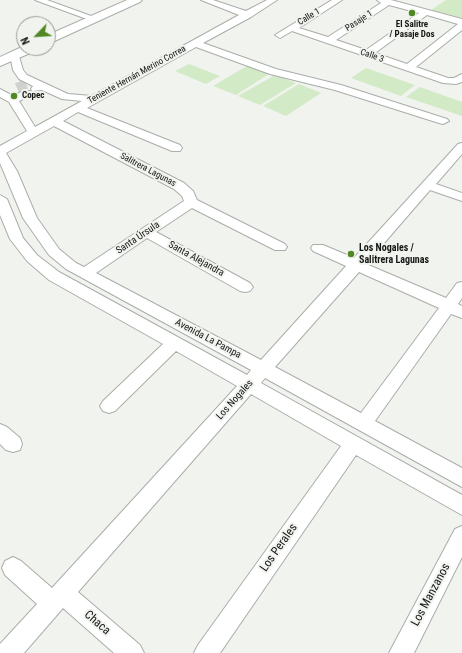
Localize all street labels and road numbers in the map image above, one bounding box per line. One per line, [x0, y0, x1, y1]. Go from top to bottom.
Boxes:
street label: Calle 1 [296, 6, 322, 28]
street label: Pasaje 1 [343, 8, 375, 34]
street label: Teniente Hernán Merino Correa [86, 44, 188, 106]
street label: Calle 3 [359, 47, 385, 65]
street label: Salitrera Lagunas [118, 151, 178, 189]
street label: Santa Úrsula [114, 219, 162, 257]
street label: Santa Alejandra [166, 239, 226, 279]
street label: Avenida La Pampa [173, 317, 243, 361]
street label: Los Nogales [214, 378, 256, 422]
street label: Los Perales [257, 521, 301, 575]
street label: Los Manzanos [408, 561, 454, 629]
street label: Chaca [81, 608, 113, 638]

